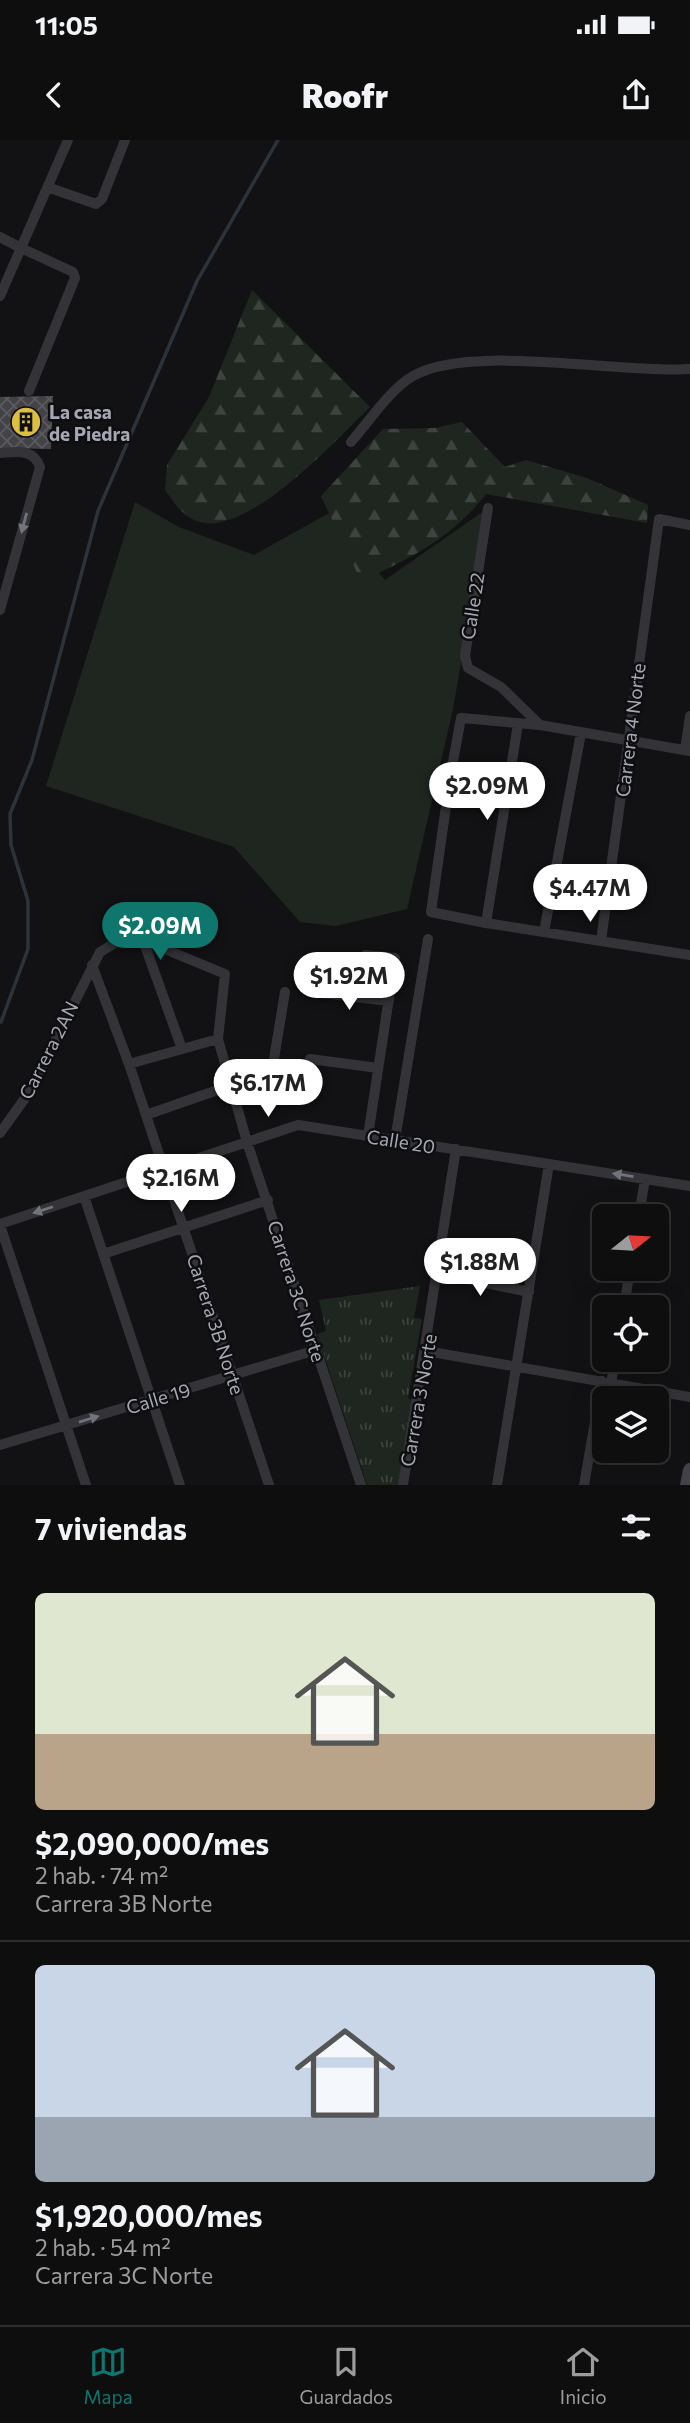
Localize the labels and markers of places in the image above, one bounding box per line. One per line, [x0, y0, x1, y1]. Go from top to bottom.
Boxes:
place label: La casa de Piedra [49, 400, 130, 445]
building icon: La casa de Piedra [9, 405, 43, 439]
pin: $2.09M [430, 762, 544, 822]
pin: $4.47M [533, 864, 647, 924]
pin: $2.09M [103, 902, 217, 962]
pin: $1.92M [292, 952, 406, 1012]
pin: $6.17M [211, 1060, 325, 1119]
pin: $2.16M [124, 1154, 238, 1214]
pin: $1.88M [423, 1238, 537, 1298]

